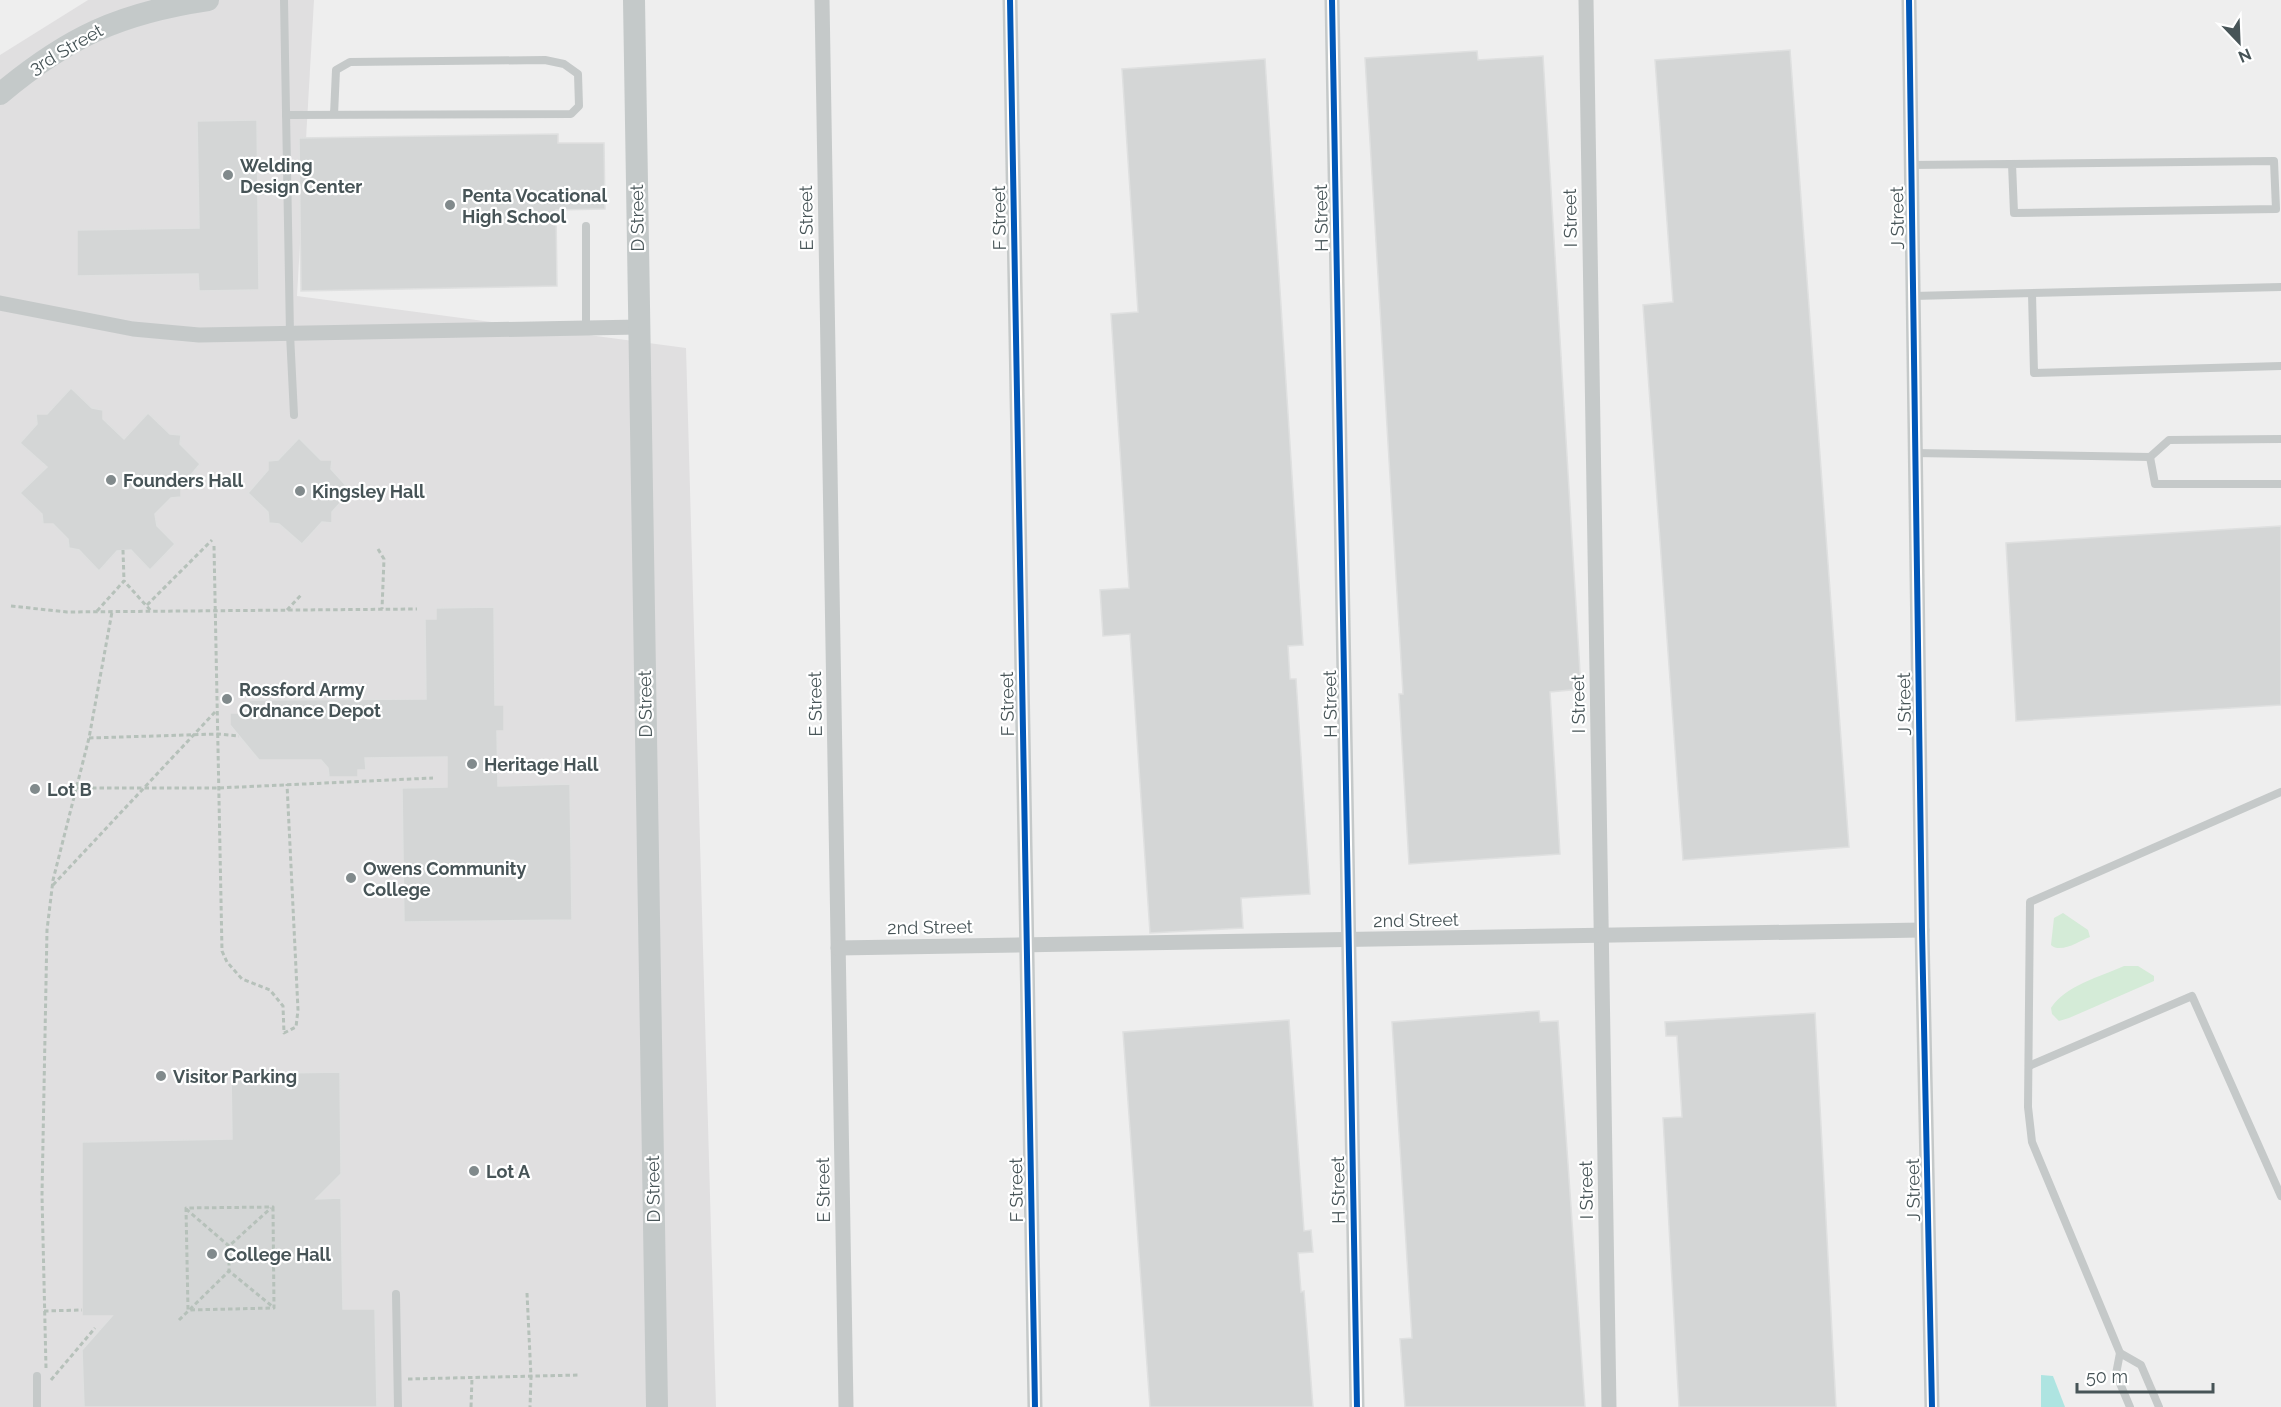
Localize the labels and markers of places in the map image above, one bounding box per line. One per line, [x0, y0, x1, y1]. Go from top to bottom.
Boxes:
place label: Welding Design Center [240, 155, 362, 197]
marker: Welding Design Center [221, 168, 235, 182]
place label: Penta Vocational High School [462, 185, 607, 227]
marker: Penta Vocational High School [443, 198, 457, 212]
place label: Founders Hall [123, 470, 244, 491]
marker: Founders Hall [104, 473, 118, 487]
place label: Kingsley Hall [312, 481, 425, 502]
marker: Kingsley Hall [293, 484, 307, 498]
place label: Rossford Army Ordnance Depot [239, 679, 381, 721]
marker: Rossford Army Ordnance Depot [220, 692, 234, 706]
place label: Heritage Hall [484, 754, 599, 775]
marker: Heritage Hall [465, 757, 479, 771]
place label: Lot B [47, 779, 92, 800]
marker: Lot B [28, 782, 42, 796]
place label: Owens Community College [363, 858, 526, 900]
marker: Owens Community College [344, 871, 358, 885]
place label: Visitor Parking [173, 1066, 297, 1087]
marker: Visitor Parking [154, 1069, 168, 1083]
place label: Lot A [486, 1161, 531, 1182]
marker: Lot A [467, 1164, 481, 1178]
place label: College Hall [224, 1244, 331, 1265]
marker: College Hall [205, 1247, 219, 1261]

